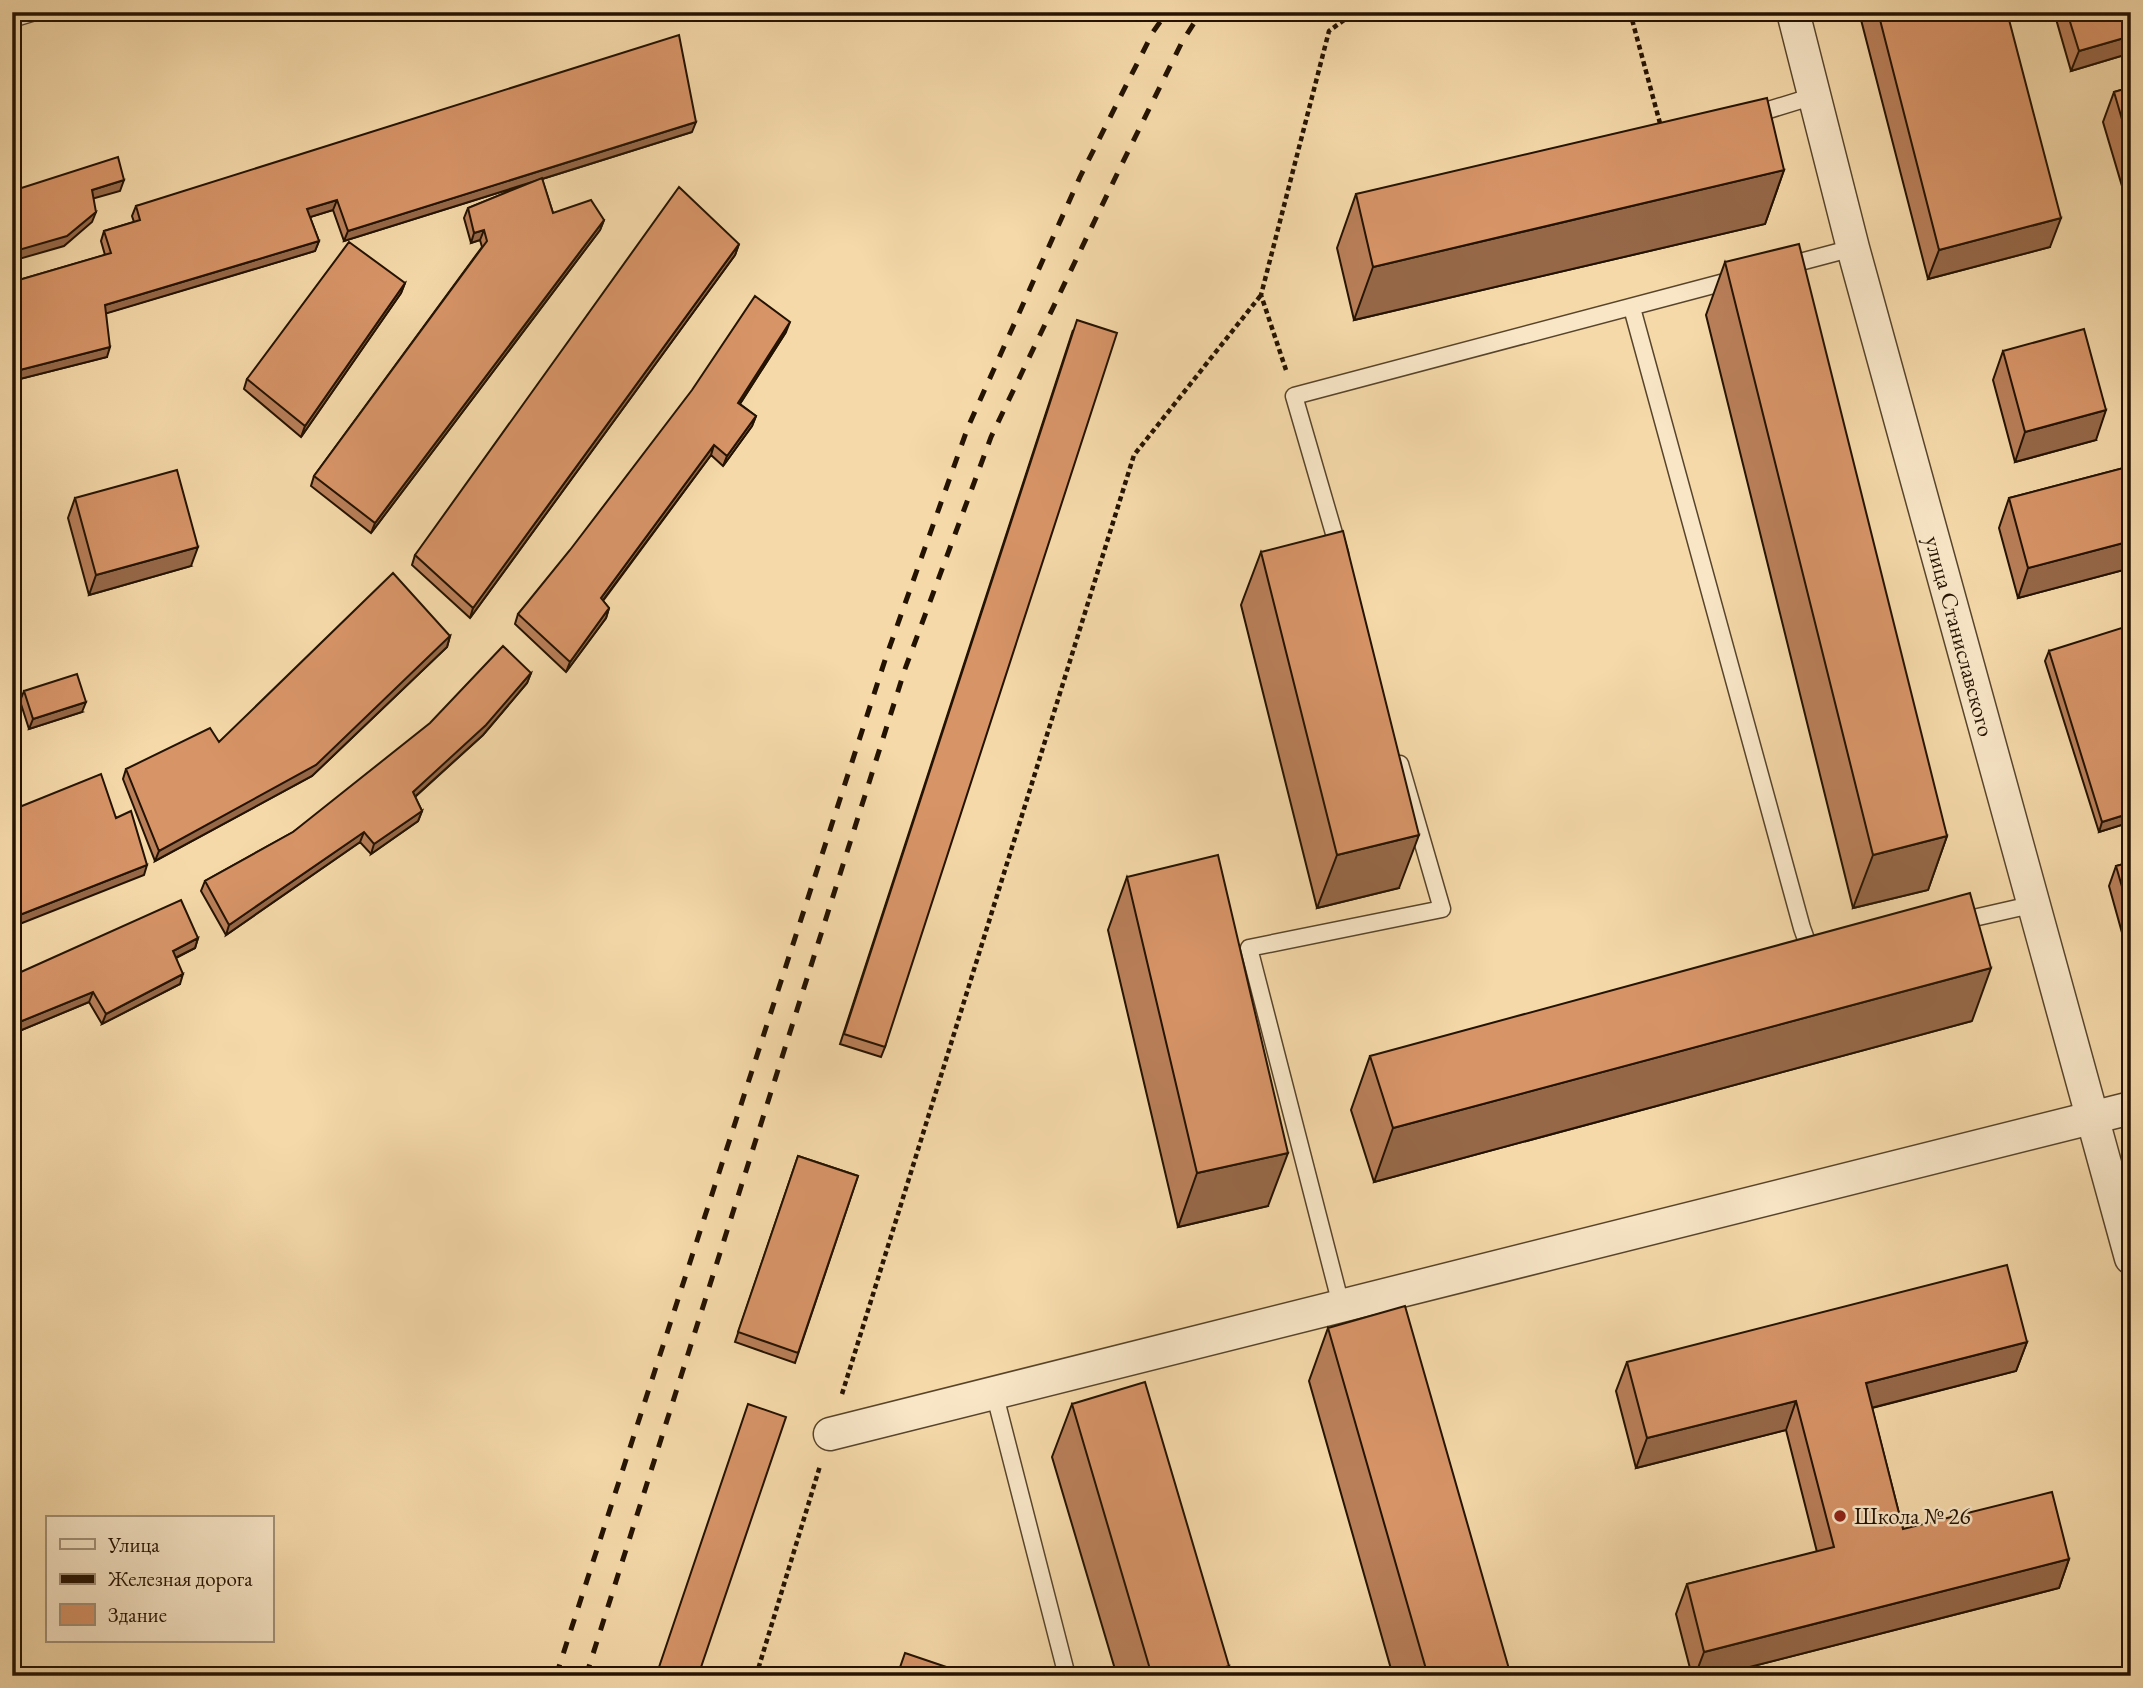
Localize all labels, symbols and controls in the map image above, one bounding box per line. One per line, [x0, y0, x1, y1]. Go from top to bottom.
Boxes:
street label: улица Станиславского [1918, 532, 2002, 740]
place label: Школа № 26 [1854, 1501, 1971, 1531]
marker: Школа № 26 [1832, 1508, 1848, 1524]
legend [46, 1516, 273, 1642]
text: Улица [107, 1531, 160, 1558]
text: Железная дорога [107, 1565, 253, 1592]
text: Здание [108, 1601, 167, 1628]

